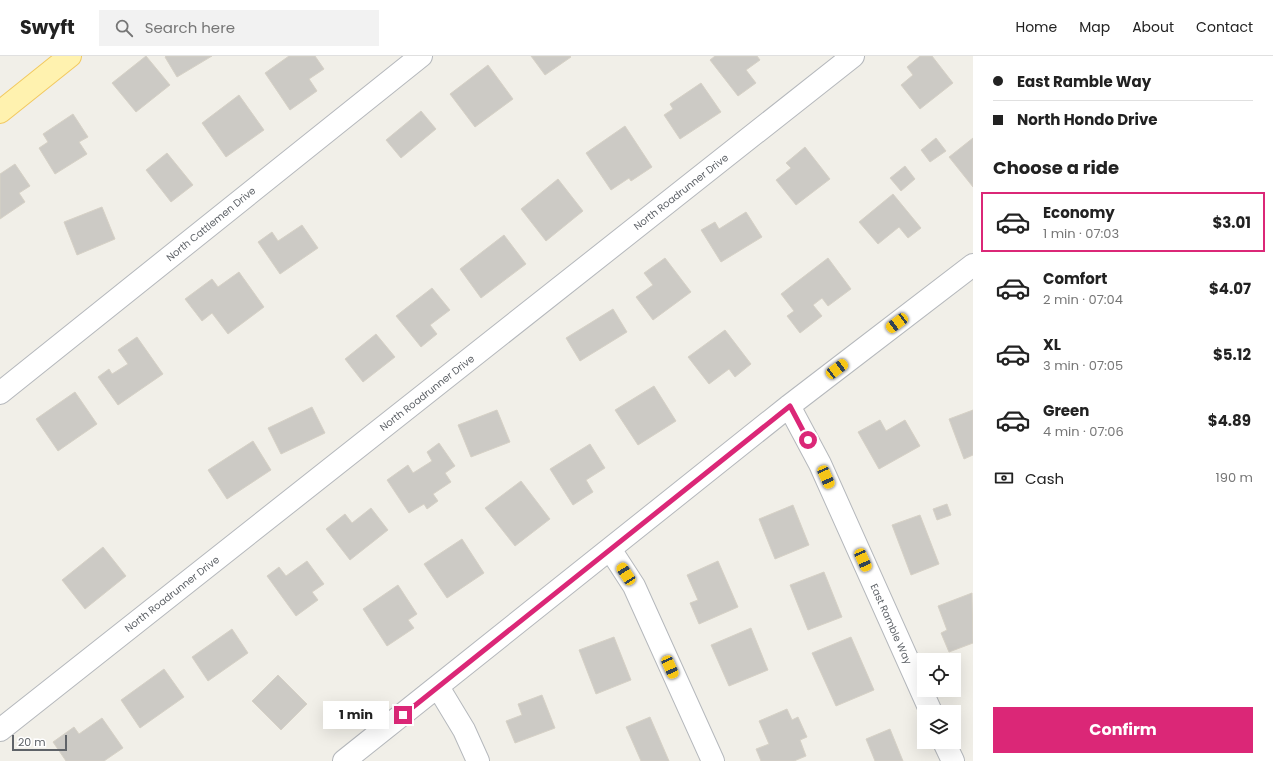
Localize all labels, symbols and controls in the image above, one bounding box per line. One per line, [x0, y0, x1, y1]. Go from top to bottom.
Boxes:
search box [99, 10, 379, 46]
text: Swyft [20, 14, 75, 41]
icon: search [113, 17, 135, 39]
text: Search here [145, 17, 235, 38]
text: Home [1015, 17, 1057, 37]
text: Map [1079, 17, 1110, 37]
text: About [1132, 17, 1174, 37]
text: Contact [1196, 17, 1253, 37]
text: East Ramble Way [1017, 71, 1151, 92]
text: North Hondo Drive [1017, 109, 1158, 130]
street label: North Roadrunner Drive [630, 150, 732, 234]
text: Choose a ride [993, 155, 1119, 180]
street label: North Cattlemen Drive [163, 183, 259, 265]
text: Economy [1043, 202, 1115, 223]
icon: car [995, 204, 1031, 240]
text: $3.01 [1212, 212, 1251, 233]
text: 1 min · 07:03 [1043, 224, 1119, 243]
text: Comfort [1043, 268, 1107, 289]
icon: car [995, 270, 1031, 306]
text: $4.07 [1209, 278, 1251, 299]
text: 2 min · 07:04 [1043, 290, 1123, 309]
car [884, 311, 910, 335]
text: XL [1043, 334, 1061, 355]
icon: car [995, 336, 1031, 372]
text: $5.12 [1213, 344, 1251, 365]
street label: North Roadrunner Drive [376, 351, 478, 435]
text: 3 min · 07:05 [1043, 356, 1123, 375]
car [824, 357, 850, 381]
text: Green [1043, 400, 1089, 421]
icon: car [995, 402, 1031, 438]
text: $4.89 [1208, 410, 1251, 431]
text: 4 min · 07:06 [1043, 422, 1124, 441]
route start [799, 431, 817, 449]
car [816, 464, 836, 490]
icon: cash [993, 467, 1015, 489]
text: Cash [1025, 468, 1064, 489]
text: 190 m [1216, 468, 1253, 487]
car [853, 547, 873, 573]
street label: North Roadrunner Drive [121, 552, 223, 636]
car [614, 561, 638, 587]
street label: East Ramble Way [866, 581, 916, 667]
map controls [917, 653, 961, 749]
button: locate [917, 653, 961, 697]
car [660, 654, 680, 680]
callout: 1 min [323, 701, 389, 729]
text: 1 min [339, 705, 373, 724]
button: layers [917, 705, 961, 749]
route end [394, 706, 412, 724]
button: Confirm [993, 707, 1253, 753]
scale bar [12, 733, 67, 752]
text: 20 m [18, 734, 46, 750]

